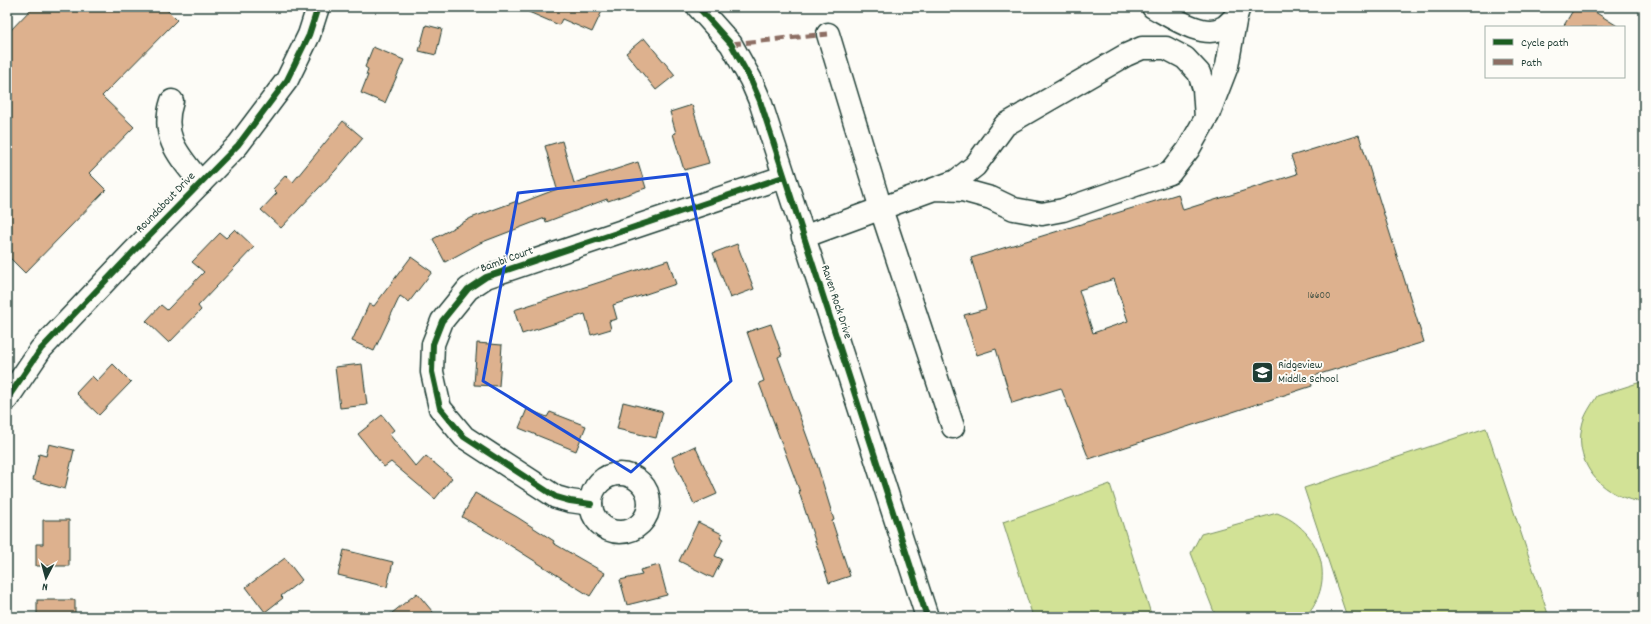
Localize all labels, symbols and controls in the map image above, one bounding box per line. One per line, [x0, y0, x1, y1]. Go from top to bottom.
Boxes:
legend [1485, 26, 1625, 78]
text: Cycle path [1521, 35, 1569, 52]
text: Path [1521, 55, 1542, 72]
street label: Roundabout Drive [132, 169, 200, 237]
street label: Bambi Court [478, 242, 536, 277]
street label: Raven Rock Drive [816, 263, 856, 341]
house number: 16600 [1308, 289, 1330, 303]
place label: Ridgeview Middle School [1278, 357, 1339, 388]
school or university icon: Ridgeview Middle School [1250, 359, 1276, 385]
north arrow [26, 558, 66, 598]
text: N [41, 578, 49, 594]

